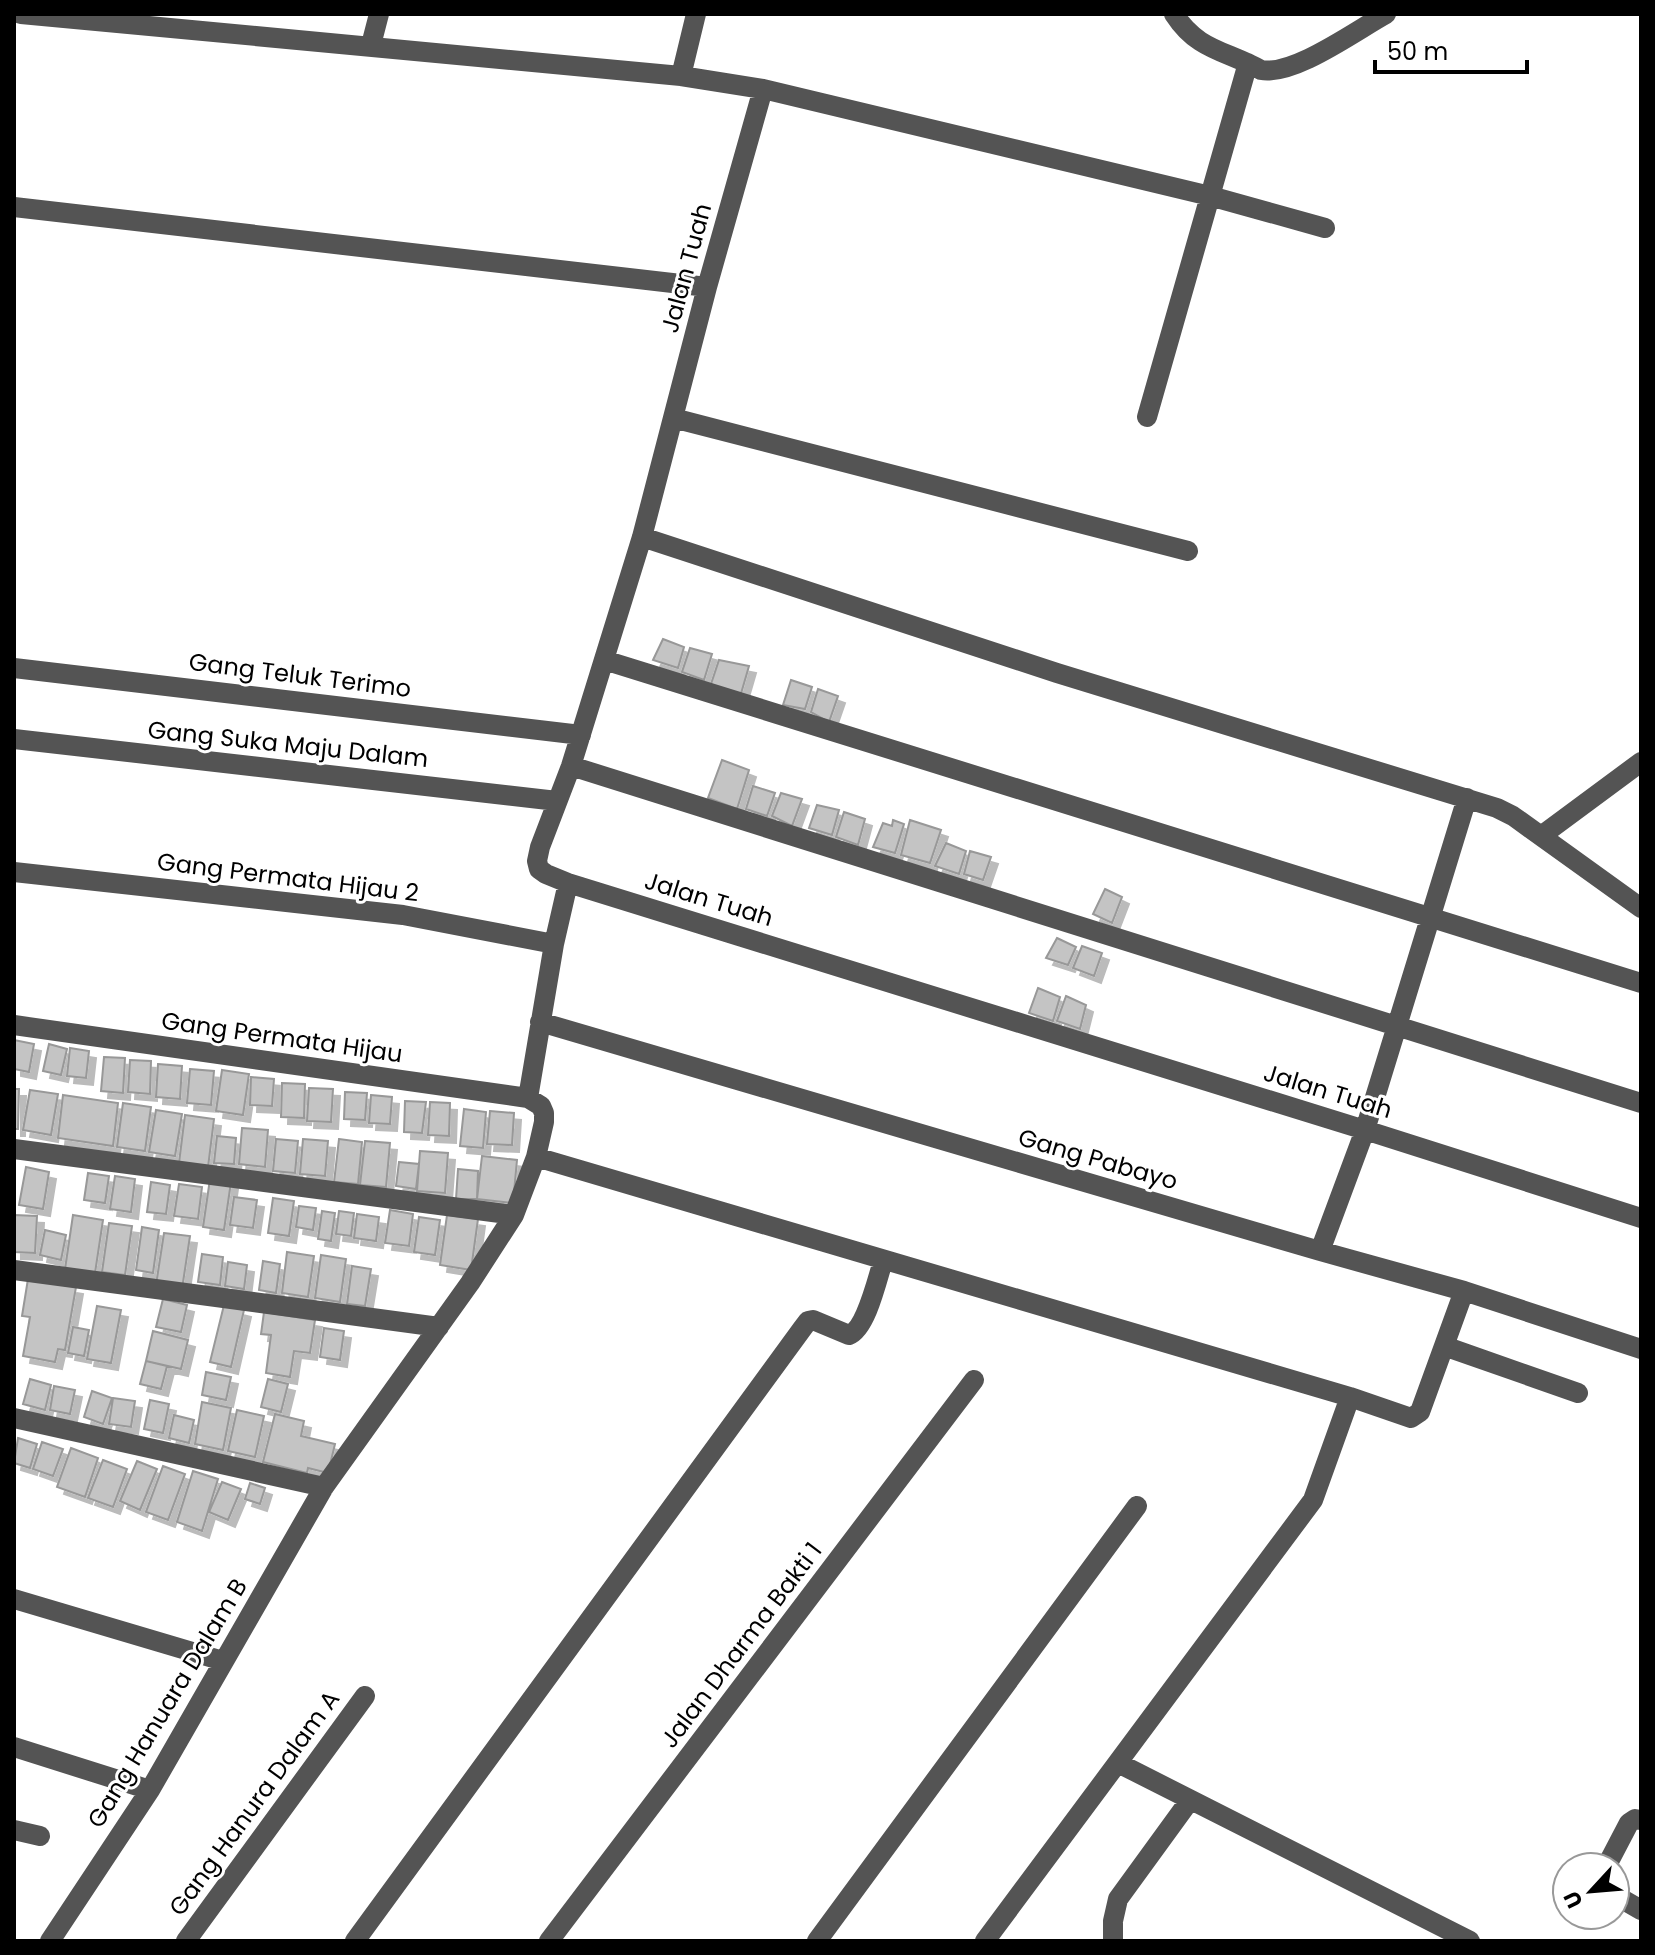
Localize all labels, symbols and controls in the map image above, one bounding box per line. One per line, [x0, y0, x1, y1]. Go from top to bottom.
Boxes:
scale bar [1375, 24, 1527, 74]
text: 50 m [1387, 35, 1448, 68]
street label: Jalan Tuah [653, 200, 719, 336]
street label: Gang Teluk Terimo [187, 645, 413, 705]
street label: Gang Suka Maju Dalam [146, 713, 430, 775]
street label: Gang Permata Hijau 2 [155, 845, 421, 909]
street label: Jalan Tuah [641, 864, 777, 934]
street label: Gang Permata Hijau [159, 1004, 405, 1070]
street label: Jalan Tuah [1260, 1056, 1396, 1126]
street label: Gang Pabayo [1014, 1120, 1182, 1198]
street label: Jalan Dharma Bakti 1 [653, 1535, 829, 1755]
street label: Gang Hanuara Dalam B [79, 1572, 255, 1834]
street label: Gang Hanura Dalam A [161, 1684, 347, 1922]
north arrow [1551, 1851, 1631, 1931]
text: U [1556, 1886, 1591, 1913]

